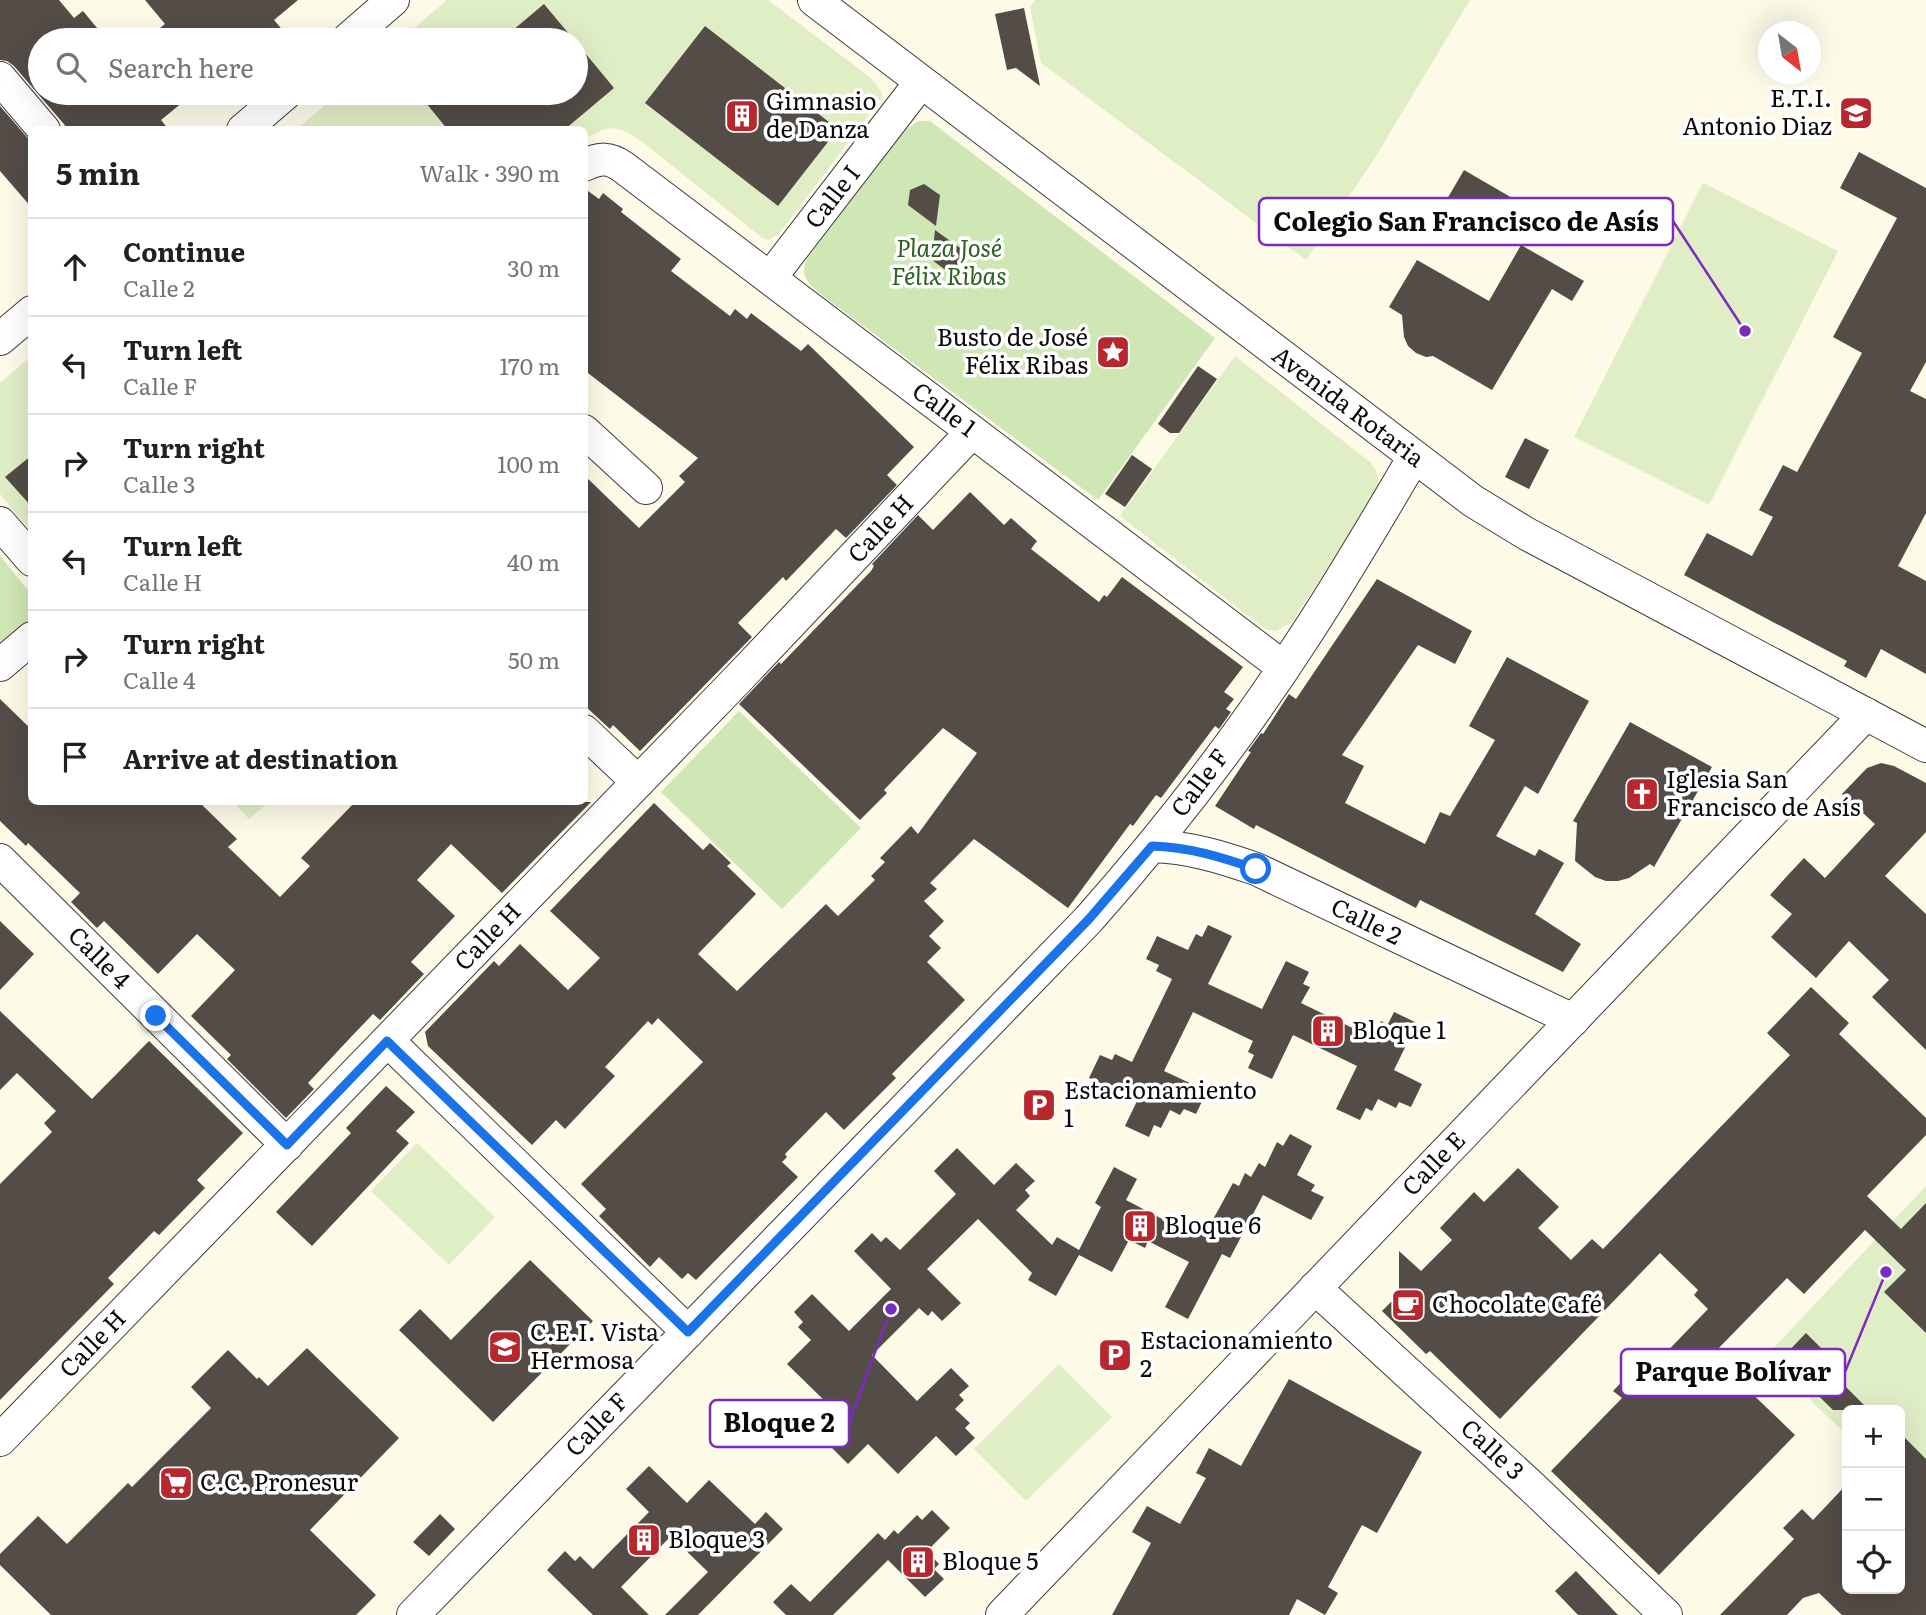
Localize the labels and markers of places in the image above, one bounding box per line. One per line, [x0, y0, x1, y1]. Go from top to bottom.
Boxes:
place label: E.T.I. Antonio Diaz [1683, 79, 1832, 142]
place label: Gimnasio de Danza [766, 82, 877, 145]
school or university icon: E.T.I. Antonio Diaz [1837, 94, 1875, 132]
building icon: Gimnasio de Danza [723, 97, 761, 135]
callout: Colegio San Francisco de Asís [1259, 198, 1673, 245]
place label: Busto de José Félix Ribas [937, 318, 1088, 381]
place icon: Busto de José Félix Ribas [1094, 333, 1132, 371]
place label: Iglesia San Francisco de Asís [1666, 760, 1861, 823]
church icon: Iglesia San Francisco de Asís [1623, 775, 1661, 813]
place label: Bloque 1 [1352, 1011, 1446, 1046]
building icon: Bloque 1 [1309, 1012, 1347, 1050]
place label: Estacionamiento 1 [1064, 1071, 1257, 1134]
parking icon: Estacionamiento 1 [1020, 1086, 1058, 1124]
place label: Bloque 6 [1164, 1206, 1261, 1241]
building icon: Bloque 6 [1121, 1207, 1159, 1245]
place label: Chocolate Café [1432, 1285, 1602, 1320]
cafe icon: Chocolate Café [1389, 1286, 1427, 1324]
place label: C.E.I. Vista Hermosa [530, 1313, 659, 1376]
place label: Estacionamiento 2 [1140, 1321, 1333, 1384]
school or university icon: C.E.I. Vista Hermosa [486, 1328, 524, 1366]
parking icon: Estacionamiento 2 [1096, 1336, 1134, 1374]
callout: Parque Bolívar [1621, 1349, 1845, 1396]
callout: Bloque 2 [710, 1400, 849, 1447]
place label: C.C. Pronesur [200, 1463, 359, 1498]
supermarket icon: C.C. Pronesur [157, 1464, 195, 1502]
place label: Bloque 3 [668, 1520, 765, 1555]
building icon: Bloque 3 [625, 1521, 663, 1559]
place label: Bloque 5 [942, 1542, 1039, 1577]
building icon: Bloque 5 [899, 1543, 937, 1581]

